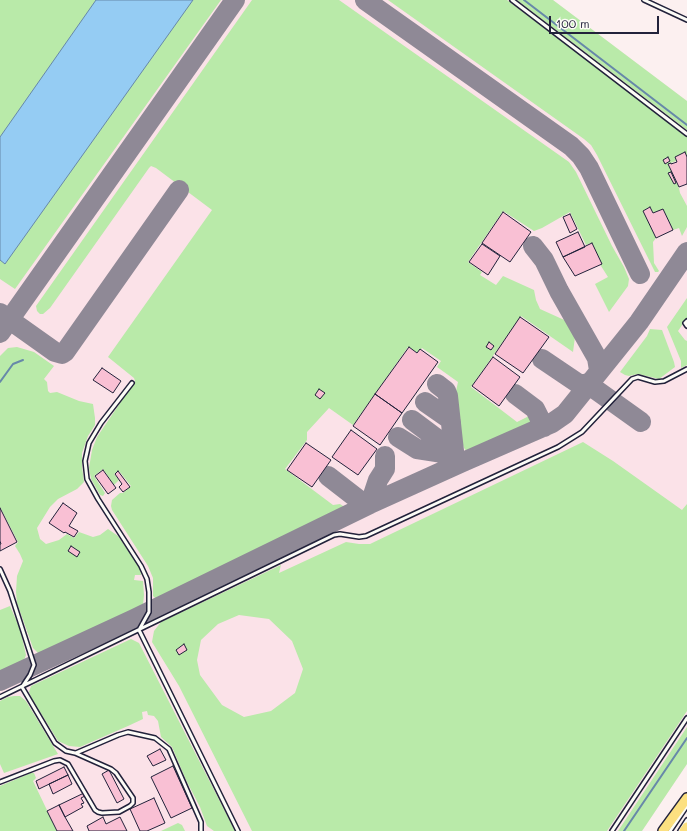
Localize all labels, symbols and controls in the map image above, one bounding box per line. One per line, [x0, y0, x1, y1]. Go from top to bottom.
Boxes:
scale bar [551, 8, 661, 34]
text: 100 m [556, 15, 590, 31]

